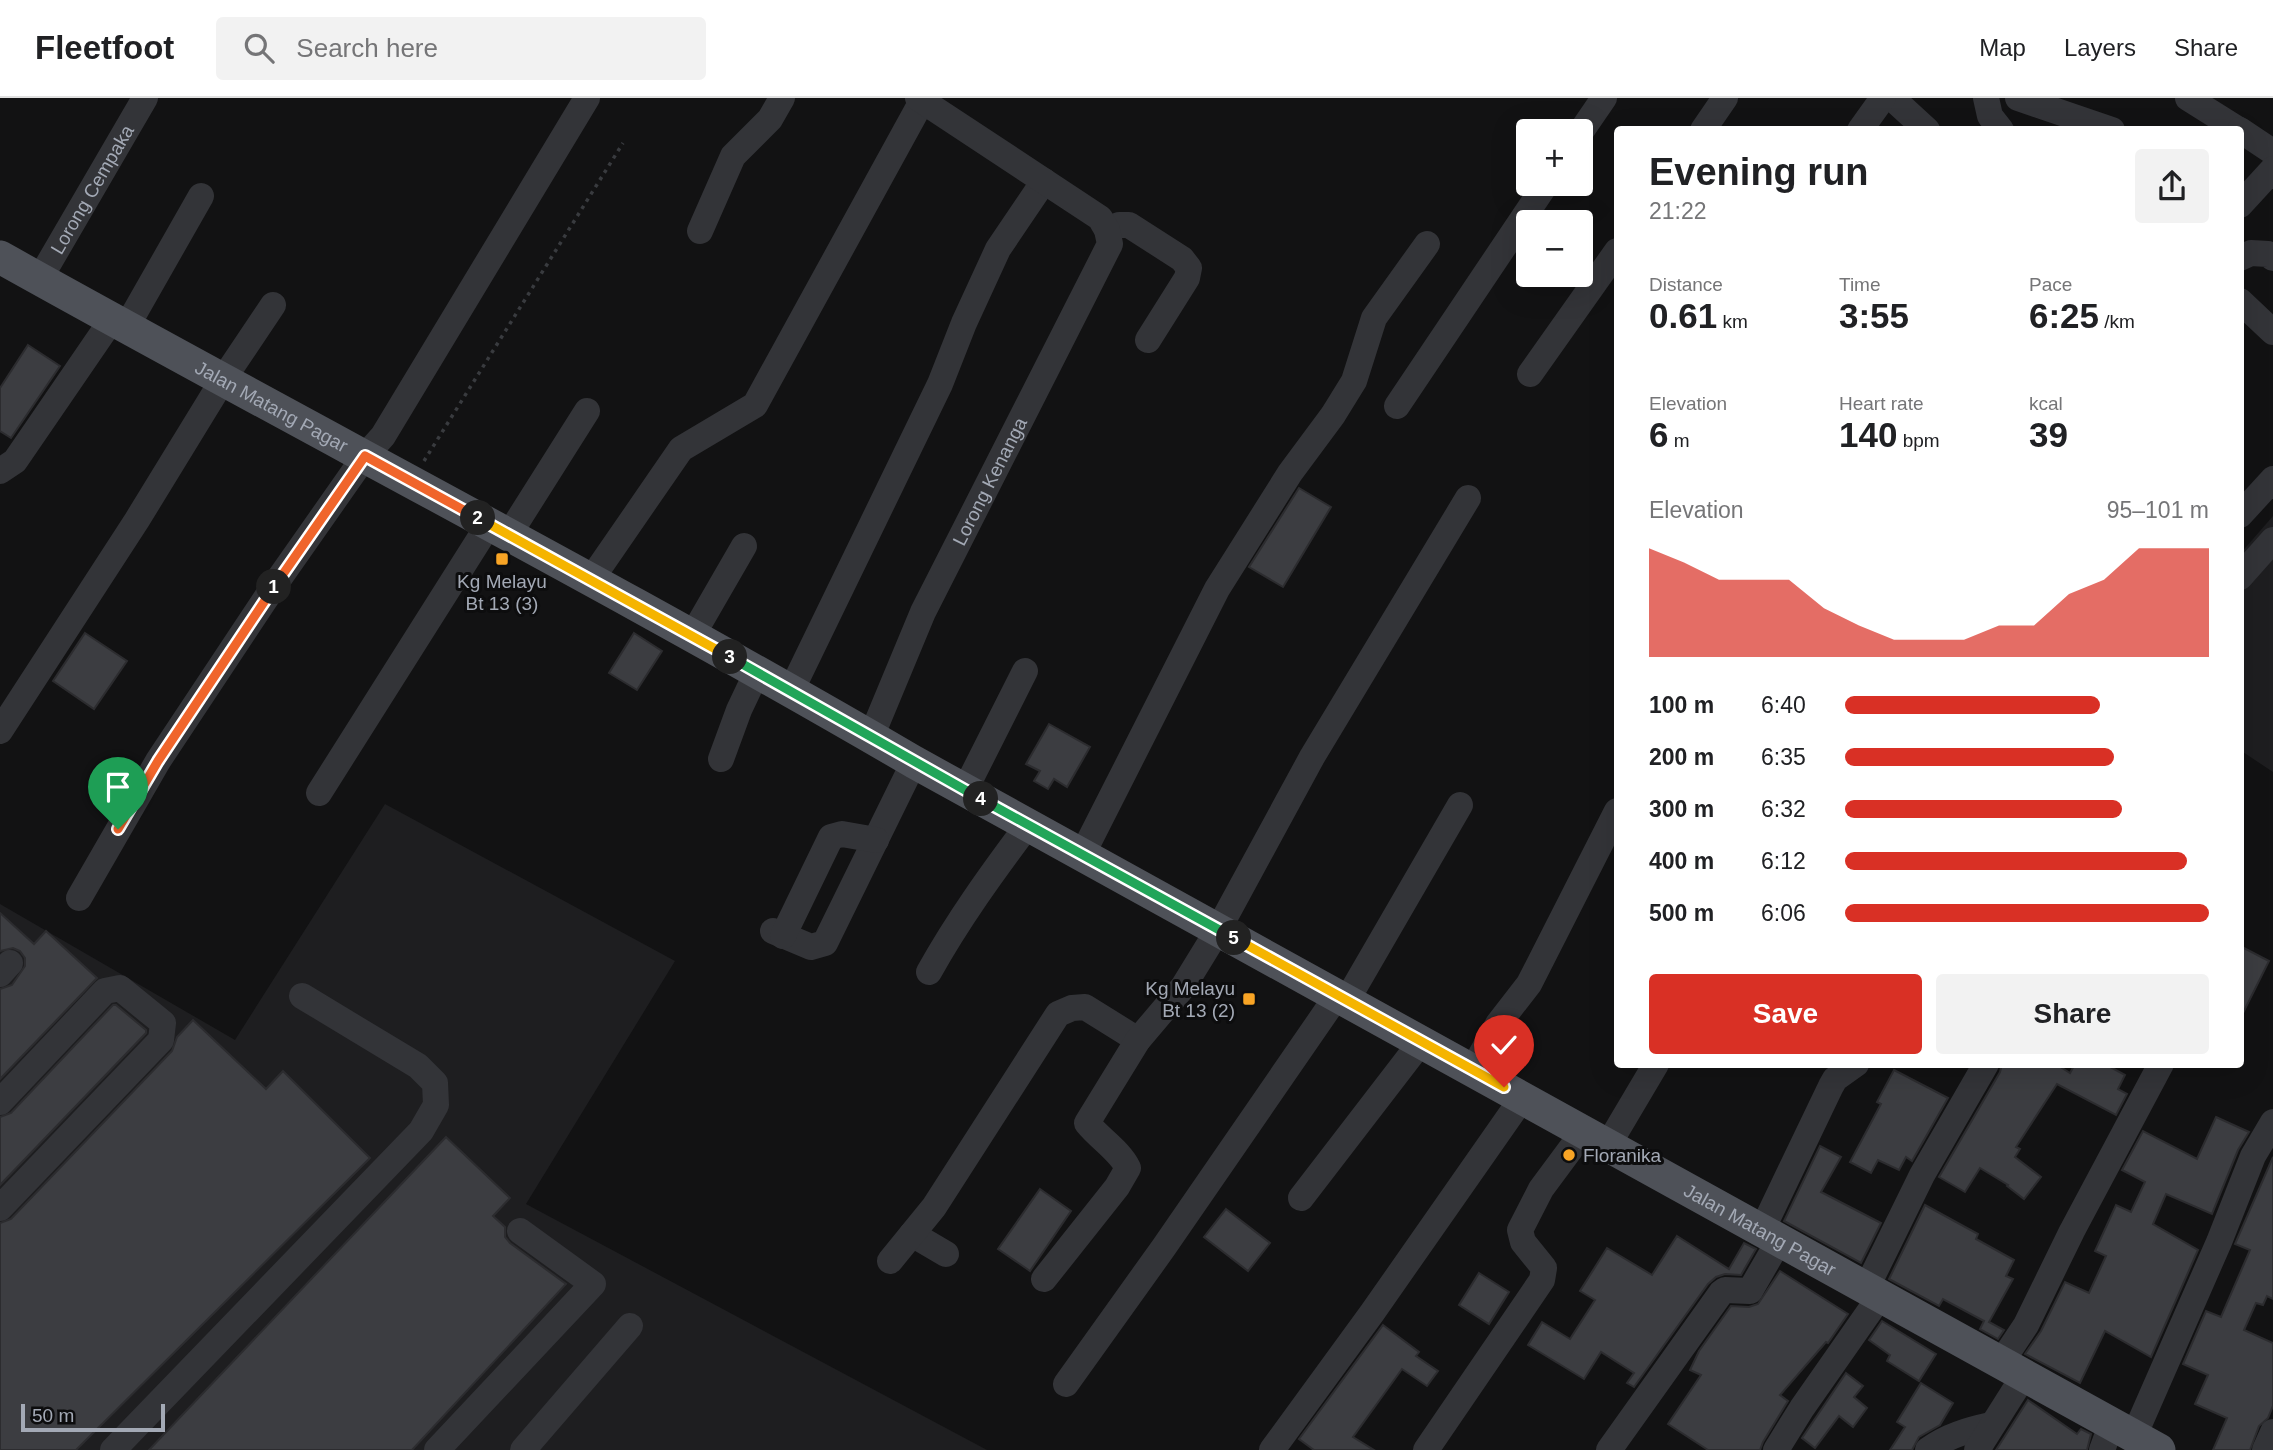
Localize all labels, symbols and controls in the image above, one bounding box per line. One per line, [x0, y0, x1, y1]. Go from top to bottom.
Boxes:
search box [216, 17, 706, 80]
text: Fleetfoot [35, 29, 174, 66]
icon: search [240, 29, 278, 67]
text: Search here [296, 33, 438, 63]
text: Map [1979, 34, 2026, 61]
text: Layers [2064, 34, 2136, 61]
text: Share [2174, 34, 2238, 61]
map controls [1516, 119, 1593, 287]
button: + [1516, 119, 1593, 196]
street label: Lorong Cempaka [46, 121, 138, 258]
button: share [2135, 149, 2209, 223]
text: Evening run [1649, 151, 1869, 193]
text: 21:22 [1649, 198, 1707, 224]
button: − [1516, 210, 1593, 287]
text: Distance [1649, 274, 1723, 295]
text: Time [1839, 274, 1881, 295]
text: Pace [2029, 274, 2072, 295]
text: 0.61 [1649, 296, 1717, 335]
text: 3:55 [1839, 296, 1909, 335]
text: 6:25 [2029, 296, 2099, 335]
text: km [1717, 311, 1748, 332]
text: /km [2099, 311, 2135, 332]
street label: Jalan Matang Pagar [192, 356, 352, 456]
text: Elevation [1649, 393, 1727, 414]
text: Heart rate [1839, 393, 1923, 414]
text: kcal [2029, 393, 2063, 414]
street label: Lorong Kenanga [948, 413, 1031, 549]
text: 6 [1649, 415, 1668, 454]
text: 140 [1839, 415, 1897, 454]
text: 39 [2029, 415, 2068, 454]
text: m [1668, 430, 1690, 451]
text: bpm [1897, 430, 1940, 451]
text: Elevation [1649, 497, 1744, 523]
text: 95–101 m [2107, 497, 2209, 523]
pin: 2 [461, 500, 496, 536]
text: 2 [472, 507, 483, 528]
marker: Kg Melayu Bt 13 (3) [494, 551, 510, 567]
pin: 1 [256, 570, 292, 604]
place label: Kg Melayu Bt 13 (3) [457, 571, 547, 614]
text: 1 [268, 576, 279, 597]
pin: 3 [712, 640, 748, 674]
text: 3 [724, 646, 735, 667]
text: 100 m [1649, 692, 1714, 718]
text: 6:40 [1761, 692, 1806, 718]
text: 200 m [1649, 744, 1714, 770]
text: 6:35 [1761, 744, 1806, 770]
pin [88, 757, 148, 829]
icon: arrive [99, 768, 137, 806]
pin: 4 [964, 782, 998, 816]
text: 4 [975, 788, 986, 809]
text: 300 m [1649, 796, 1714, 822]
text: 6:32 [1761, 796, 1806, 822]
text: 400 m [1649, 848, 1714, 874]
text: 6:12 [1761, 848, 1806, 874]
text: 500 m [1649, 900, 1714, 926]
text: 6:06 [1761, 900, 1806, 926]
pin: 5 [1216, 920, 1252, 956]
text: 5 [1228, 927, 1239, 948]
button: Save [1649, 974, 1922, 1054]
button: Share [1936, 974, 2209, 1054]
place label: Kg Melayu Bt 13 (2) [1145, 978, 1235, 1021]
marker: Kg Melayu Bt 13 (2) [1241, 991, 1257, 1007]
pin [1474, 1015, 1534, 1087]
icon: check [1485, 1026, 1523, 1064]
place label: Floranika [1583, 1145, 1662, 1166]
marker: Floranika [1561, 1147, 1577, 1163]
street label: Jalan Matang Pagar [1681, 1179, 1840, 1280]
scale bar [21, 1401, 164, 1433]
text: 50 m [32, 1405, 74, 1426]

